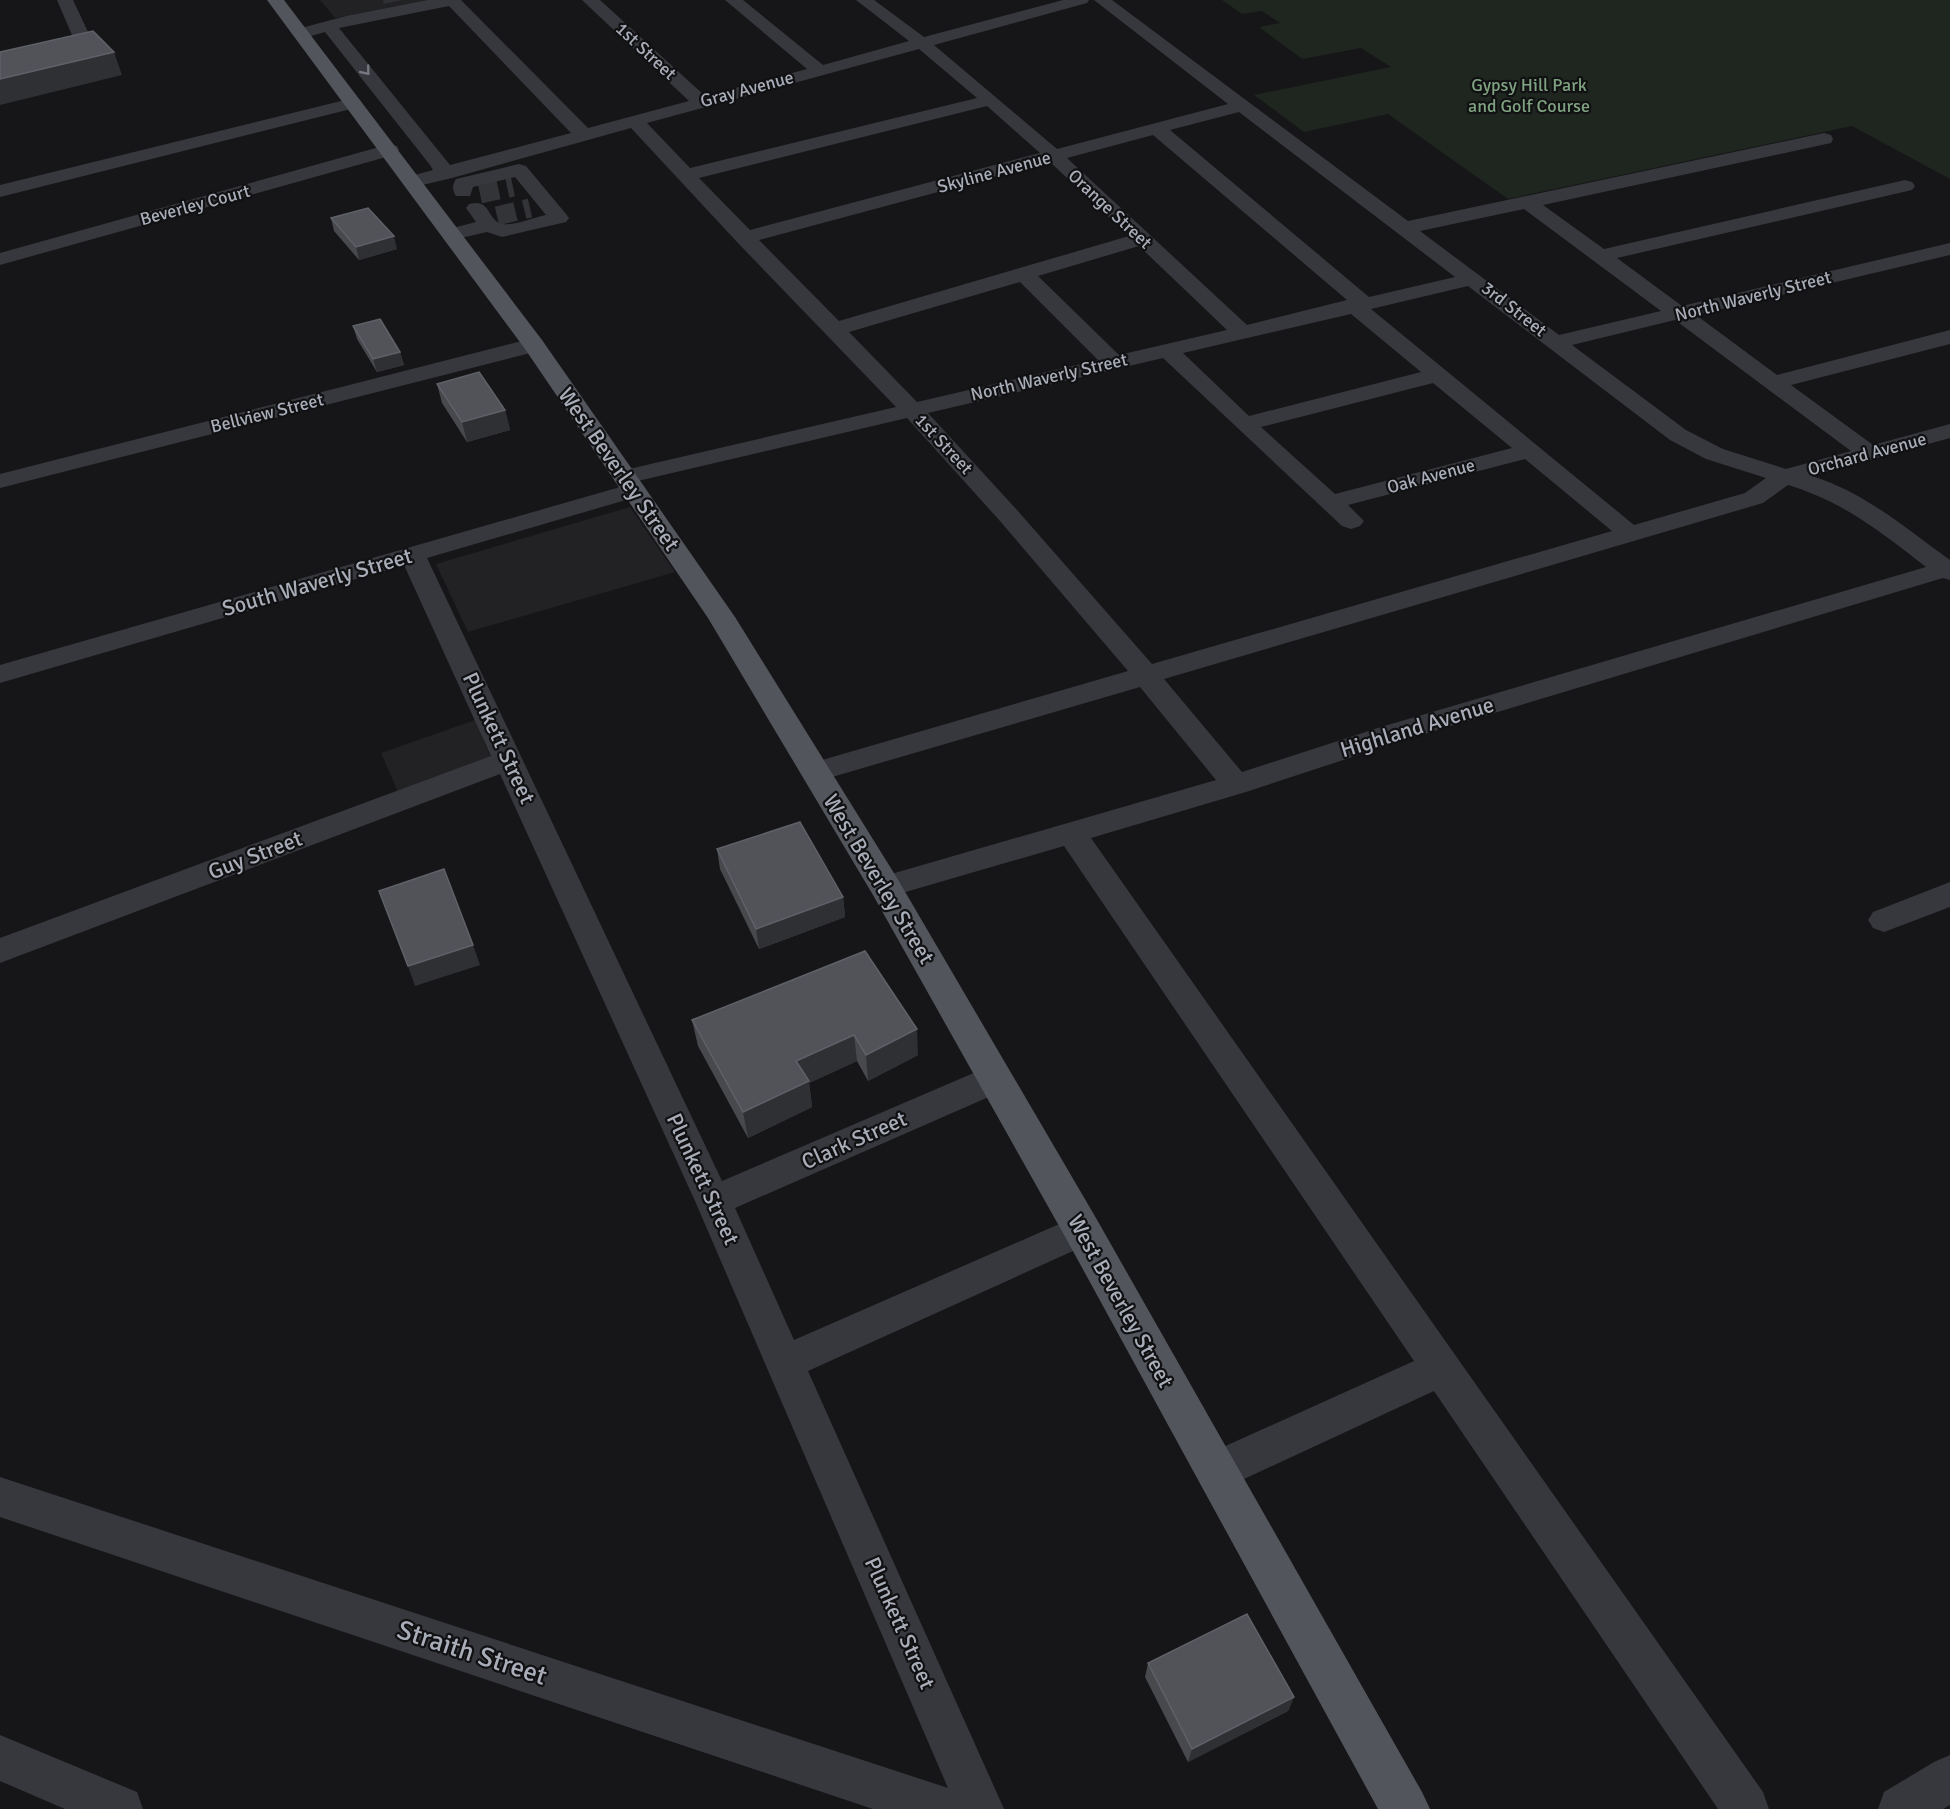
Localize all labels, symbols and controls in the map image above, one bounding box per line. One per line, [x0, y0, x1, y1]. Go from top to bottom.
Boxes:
street label: 1st Street [611, 17, 681, 85]
one-way arrow [359, 64, 370, 75]
street label: Gray Avenue [698, 66, 796, 112]
park label: Gypsy Hill Park and Golf Course [1468, 74, 1590, 117]
street label: Skyline Avenue [935, 146, 1053, 198]
street label: Orange Street [1063, 165, 1157, 253]
street label: Beverley Court [138, 180, 252, 230]
street label: North Waverly Street [1673, 266, 1833, 326]
street label: 3rd Street [1477, 277, 1551, 341]
street label: North Waverly Street [969, 348, 1129, 406]
street label: West Beverley Street [553, 382, 686, 556]
street label: Bellview Street [208, 388, 326, 438]
street label: 1st Street [910, 409, 978, 479]
street label: Orchard Avenue [1805, 428, 1929, 480]
street label: Oak Avenue [1385, 454, 1477, 498]
street label: South Waverly Street [219, 542, 415, 622]
street label: Plunkett Street [457, 668, 541, 808]
street label: Highland Avenue [1337, 691, 1497, 763]
street label: West Beverley Street [818, 789, 941, 969]
street label: Guy Street [204, 825, 306, 885]
street label: Clark Street [797, 1105, 911, 1175]
street label: Plunkett Street [661, 1109, 745, 1249]
street label: West Beverley Street [1062, 1210, 1180, 1392]
street label: Plunkett Street [859, 1553, 941, 1694]
street label: Straith Street [393, 1613, 551, 1693]

